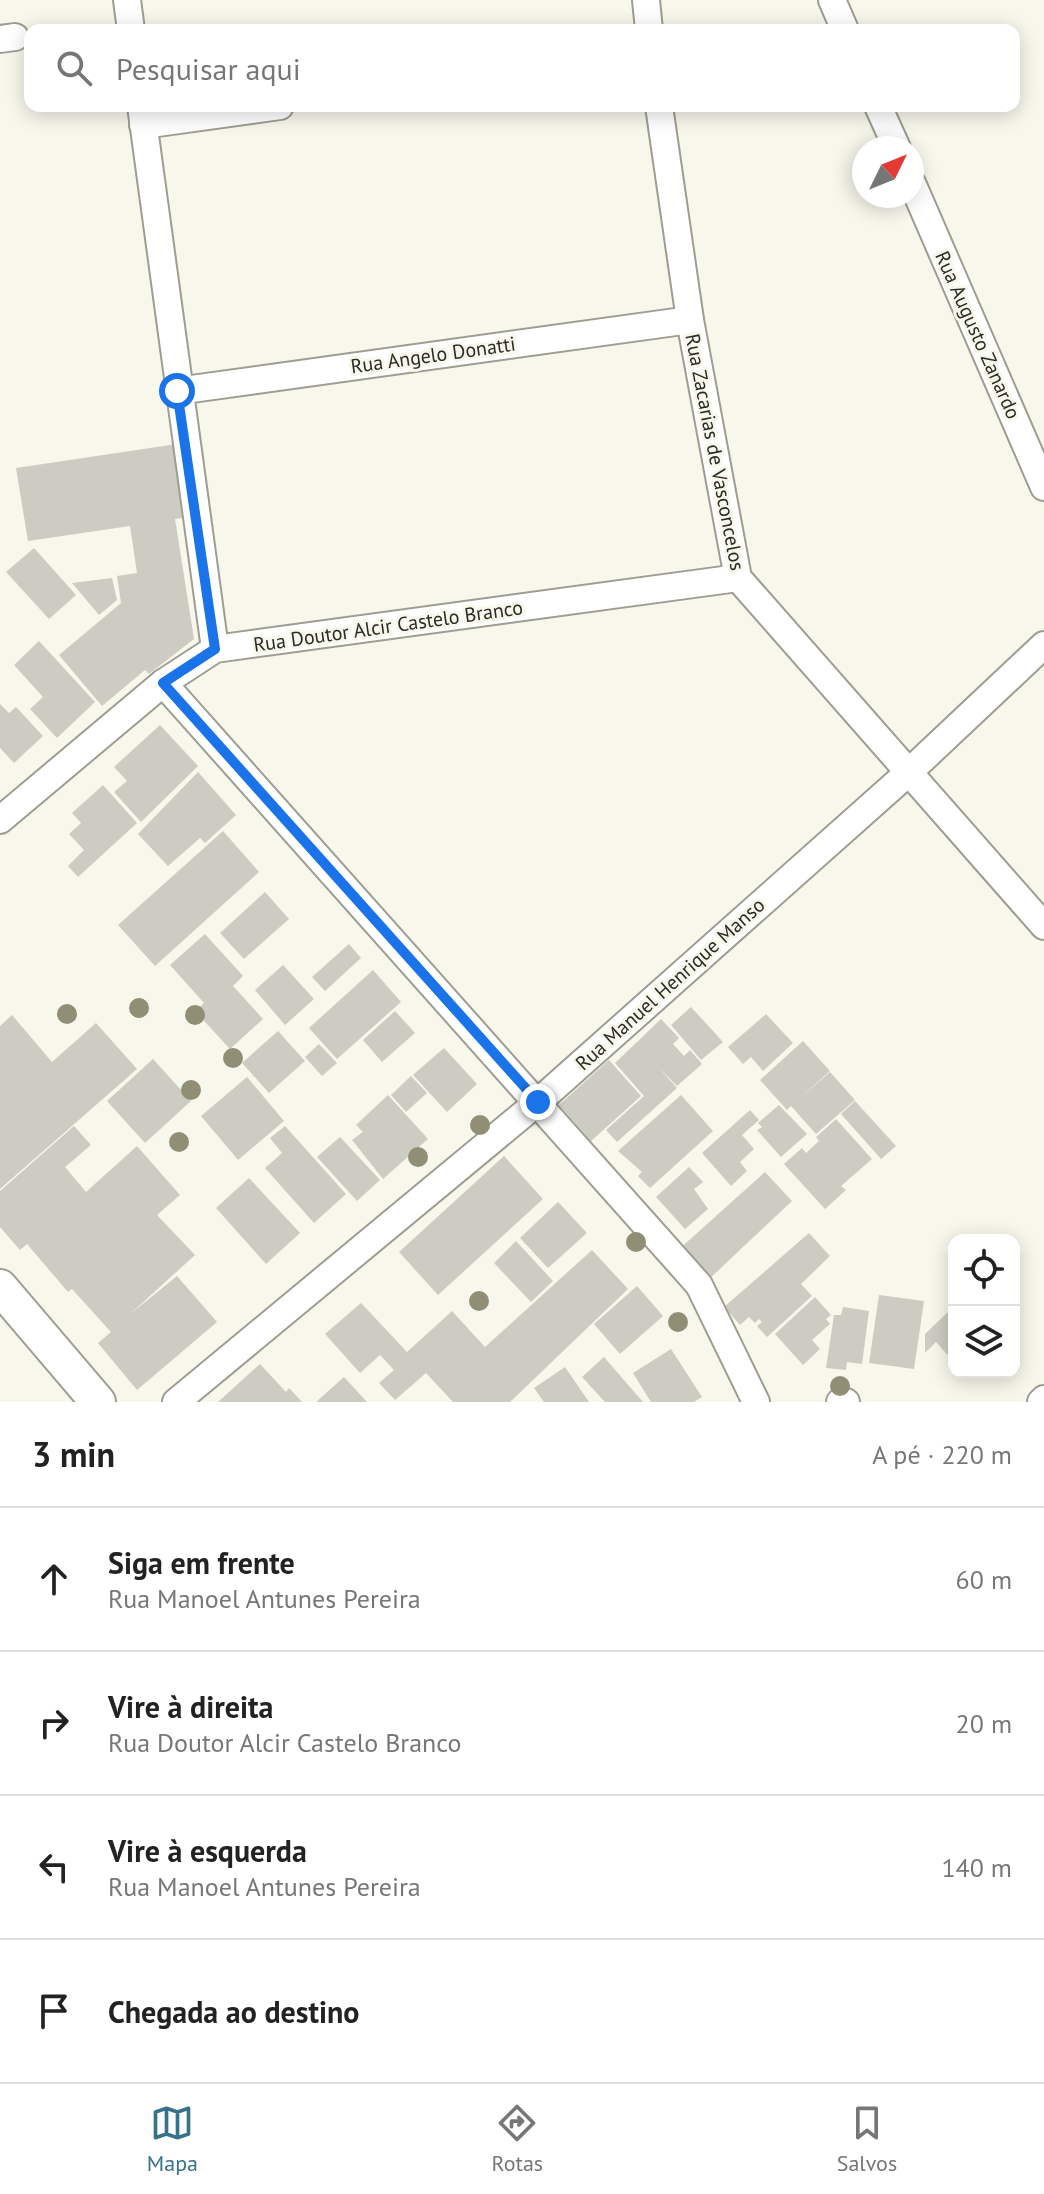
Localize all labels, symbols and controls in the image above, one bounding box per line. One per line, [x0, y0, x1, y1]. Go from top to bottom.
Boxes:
search box [24, 24, 1020, 112]
icon: search [52, 46, 96, 90]
text: Pesquisar aqui [116, 49, 301, 88]
north arrow [852, 136, 924, 208]
street label: Rua Augusto Zanardo [929, 247, 1027, 423]
street label: Rua Angelo Donatti [349, 331, 517, 379]
street label: Rua Zacarias de Vasconcelos [679, 331, 751, 573]
route start [159, 373, 195, 409]
street label: Rua Doutor Alcir Castelo Branco [252, 594, 524, 658]
street label: Rua Manuel Henrique Manso [570, 892, 770, 1076]
route end [520, 1084, 556, 1120]
map controls [948, 1234, 1020, 1378]
button: locate [948, 1234, 1020, 1306]
button: layers [948, 1306, 1020, 1378]
text: 3 min [32, 1432, 115, 1476]
text: A pé · 220 m [872, 1438, 1012, 1471]
text: Siga em frente [108, 1543, 295, 1582]
icon: ahead [32, 1557, 76, 1601]
text: 60 m [956, 1563, 1012, 1596]
text: Rua Manoel Antunes Pereira [108, 1582, 421, 1615]
text: Vire à direita [108, 1687, 273, 1726]
icon: right [32, 1701, 76, 1745]
text: 20 m [956, 1707, 1012, 1740]
text: Rua Doutor Alcir Castelo Branco [108, 1726, 461, 1759]
text: Vire à esquerda [108, 1831, 307, 1870]
icon: left [32, 1845, 76, 1889]
text: 140 m [941, 1851, 1012, 1884]
text: Rua Manoel Antunes Pereira [108, 1870, 421, 1903]
icon: arrive [32, 1989, 76, 2033]
text: Chegada ao destino [108, 1992, 359, 2031]
tab: Mapa [147, 2101, 198, 2177]
tab: Rotas [492, 2101, 543, 2177]
tab: Salvos [837, 2101, 897, 2177]

